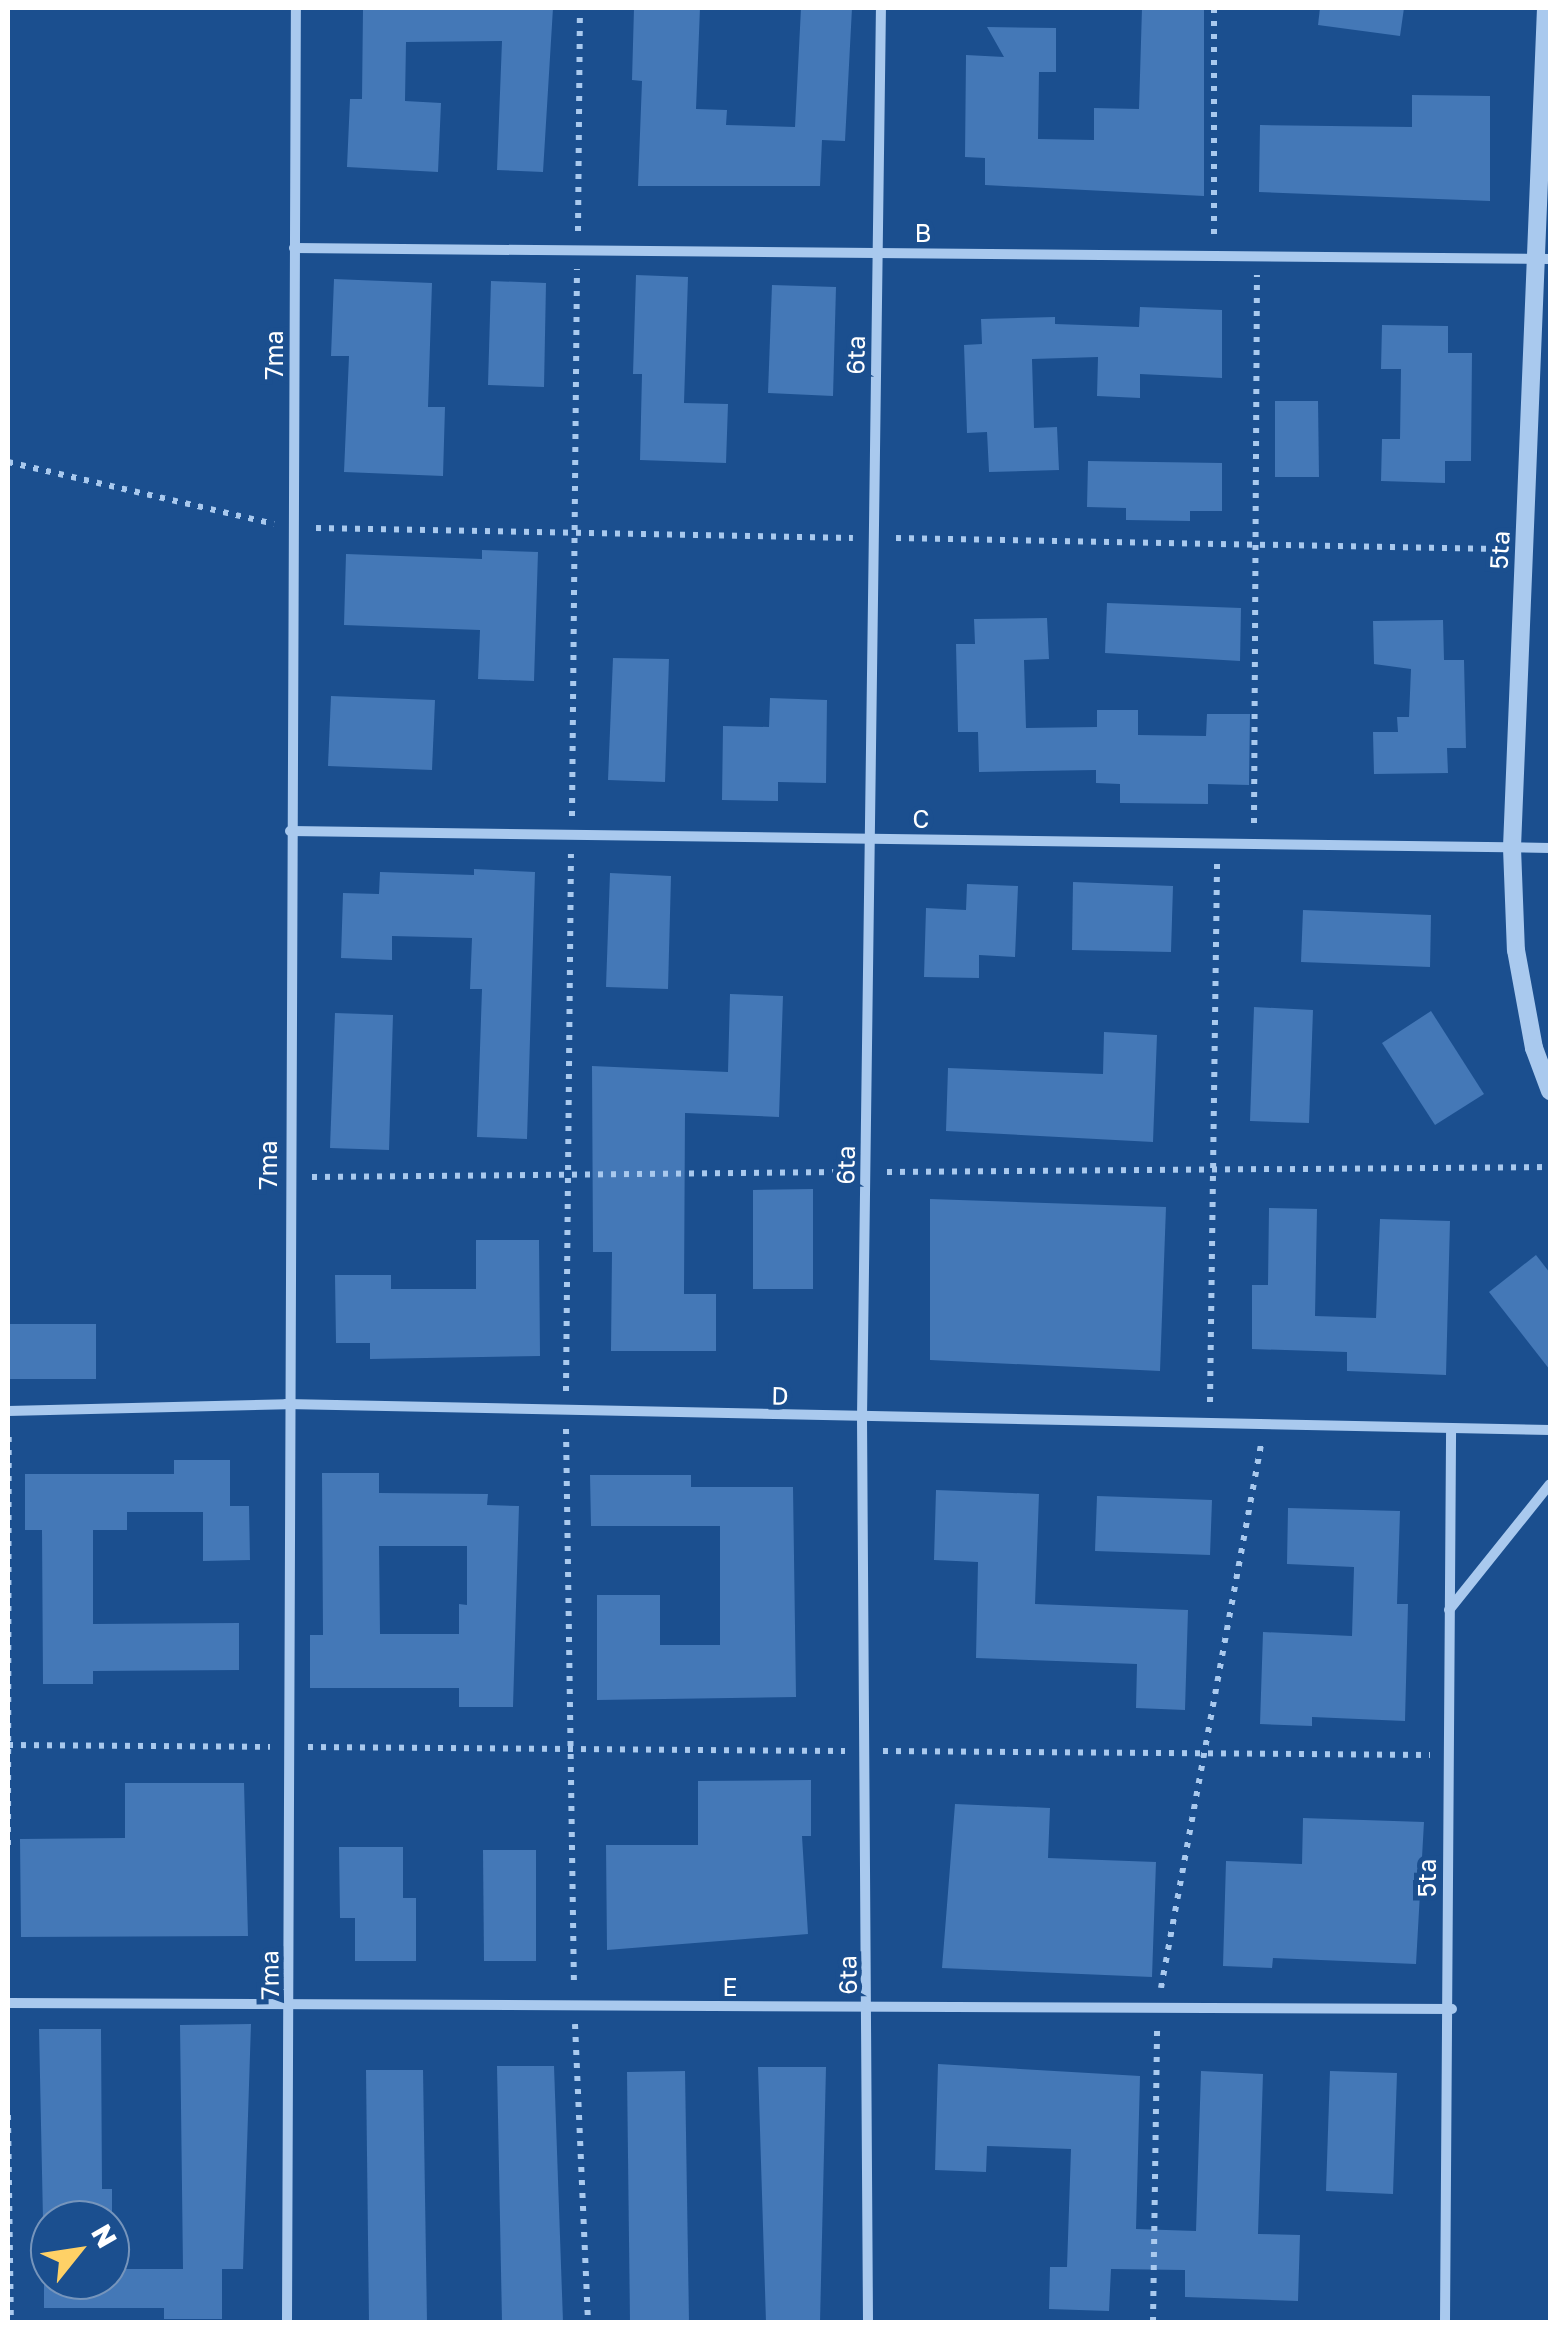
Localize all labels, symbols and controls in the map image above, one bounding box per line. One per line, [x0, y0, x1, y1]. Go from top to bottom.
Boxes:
street label: B [915, 218, 931, 248]
street label: 7ma [259, 330, 289, 380]
street label: 6ta [841, 335, 871, 375]
street label: 5ta [1484, 530, 1516, 570]
street label: C [912, 804, 930, 834]
street label: 7ma [253, 1140, 283, 1190]
street label: 6ta [831, 1145, 861, 1185]
street label: D [771, 1381, 789, 1411]
street label: 5ta [1412, 1859, 1442, 1897]
street label: 7ma [255, 1950, 285, 2000]
street label: 6ta [833, 1955, 863, 1995]
street label: E [722, 1972, 738, 2002]
north arrow [30, 2200, 130, 2300]
text: N [85, 2218, 124, 2253]

